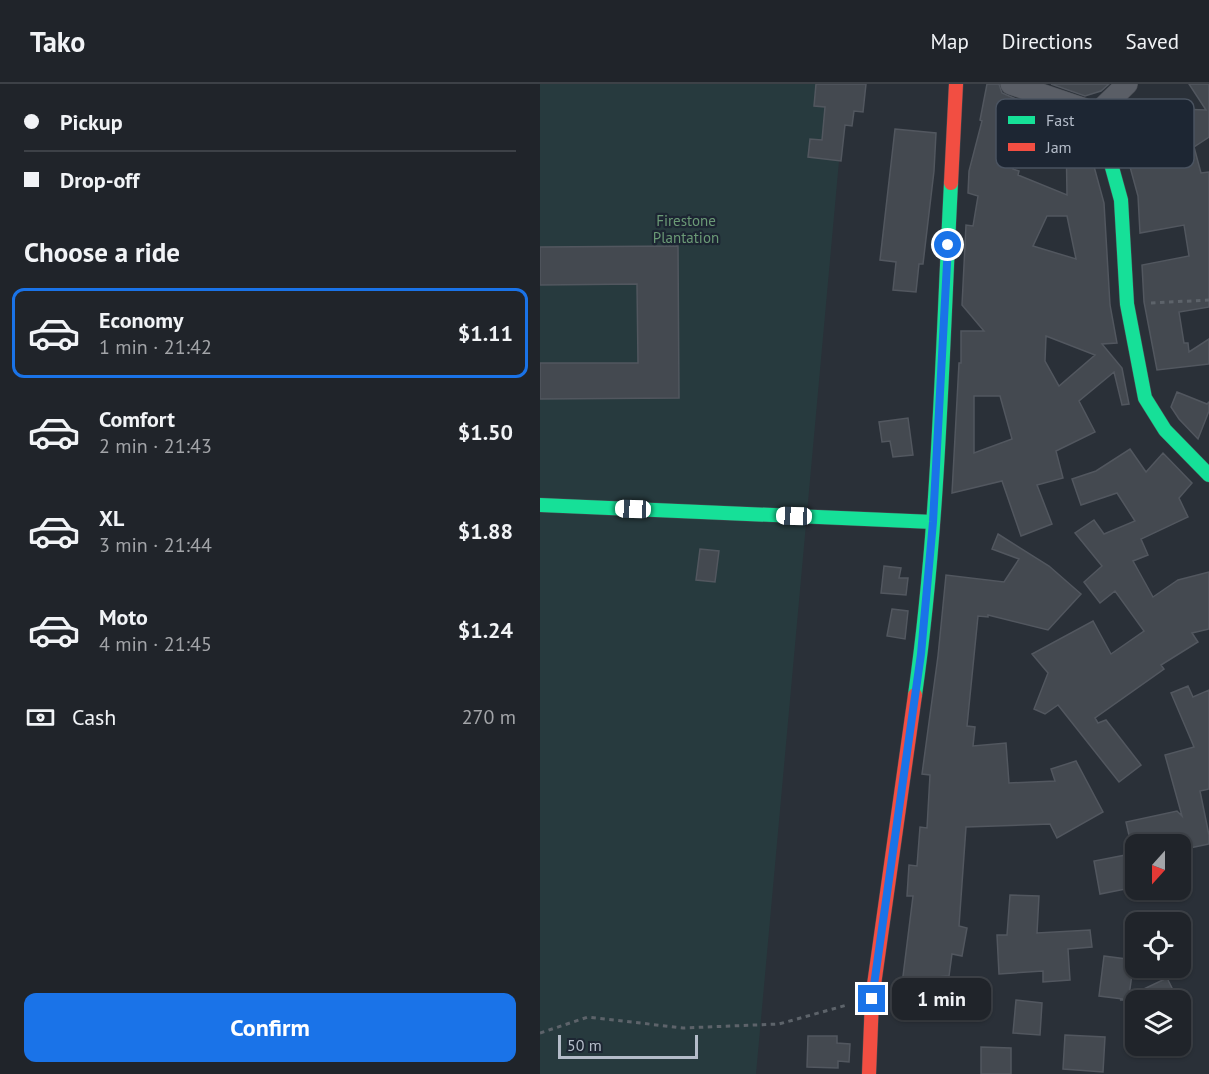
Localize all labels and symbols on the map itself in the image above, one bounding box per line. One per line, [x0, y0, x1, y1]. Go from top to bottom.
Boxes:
legend [996, 99, 1194, 168]
text: Fast [1046, 110, 1075, 130]
text: Jam [1045, 137, 1072, 157]
park label: Firestone Plantation [653, 211, 719, 247]
route start [934, 231, 961, 258]
car [615, 499, 651, 519]
car [776, 506, 812, 526]
north arrow [1125, 834, 1191, 900]
callout: 1 min [893, 978, 992, 1020]
route end [858, 985, 885, 1012]
scale bar [558, 1032, 698, 1060]

